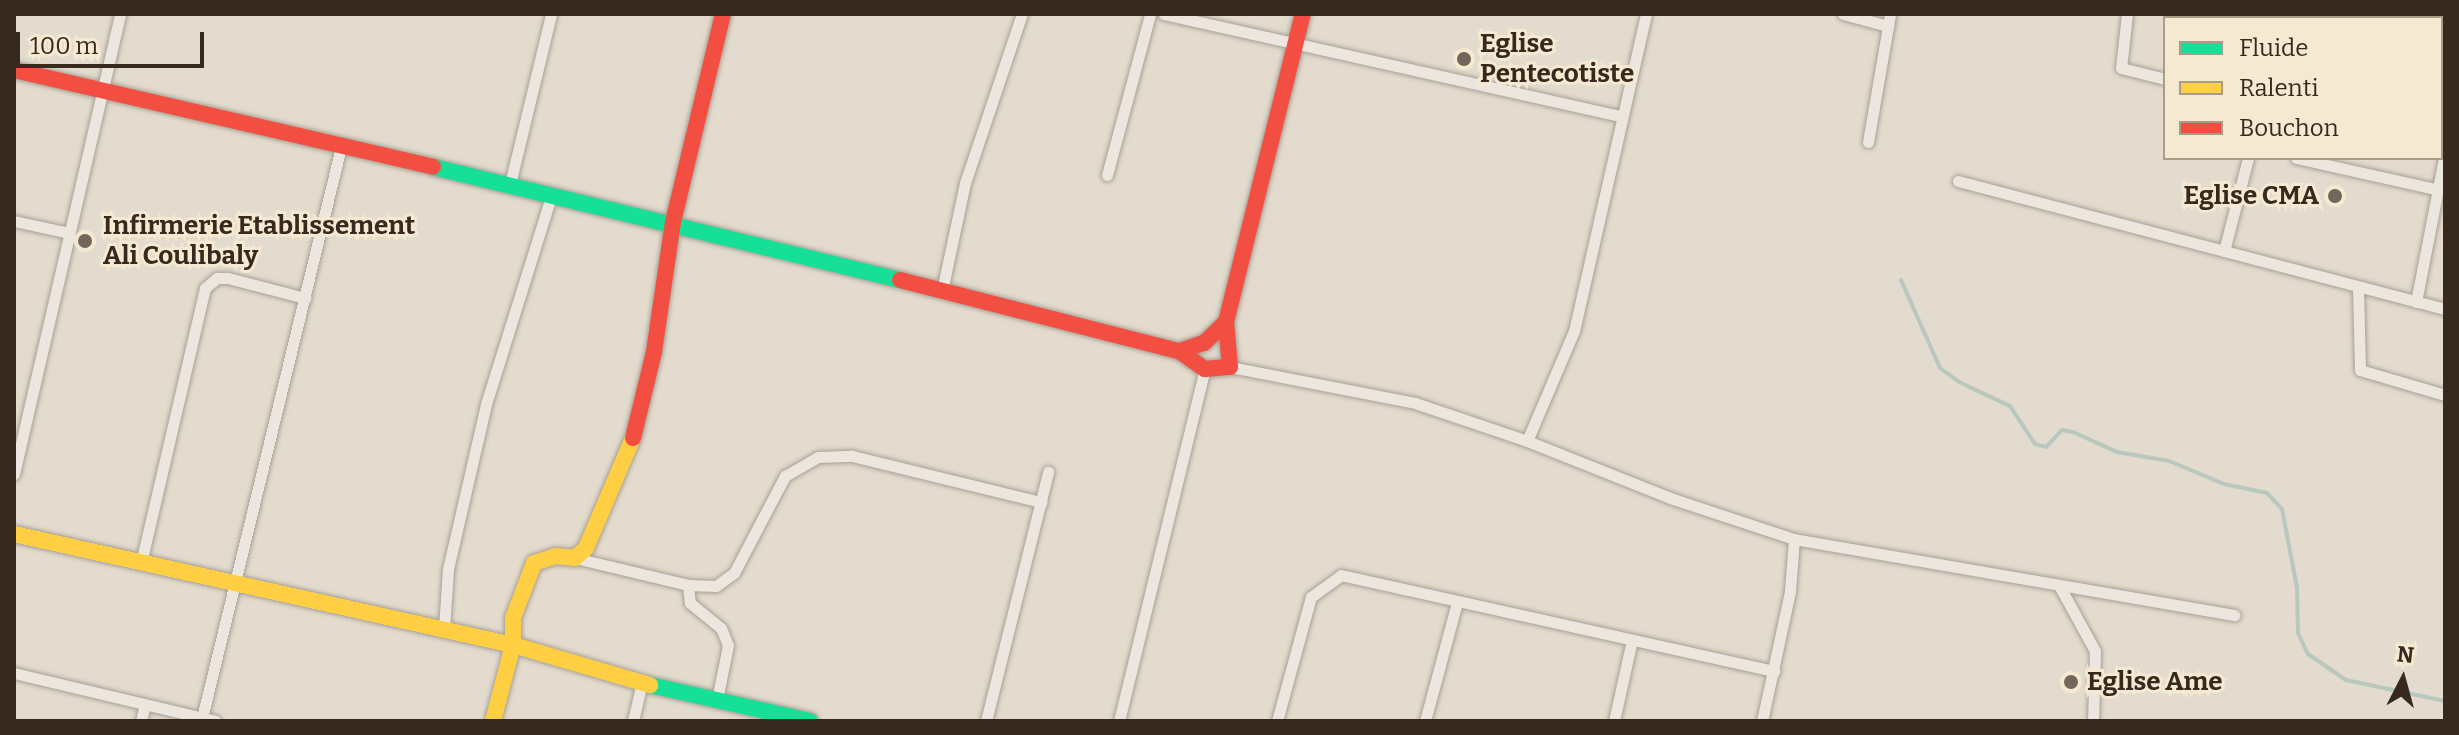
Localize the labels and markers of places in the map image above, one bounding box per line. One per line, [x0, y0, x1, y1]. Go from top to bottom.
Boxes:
place label: Eglise Pentecotiste [1480, 28, 1634, 90]
marker: Eglise Pentecotiste [1455, 50, 1473, 68]
place label: Eglise CMA [2184, 180, 2319, 212]
marker: Eglise CMA [2326, 187, 2344, 205]
place label: Infirmerie Etablissement Ali Coulibaly [103, 210, 415, 272]
marker: Infirmerie Etablissement Ali Coulibaly [74, 230, 96, 252]
place label: Eglise Ame [2087, 666, 2223, 698]
marker: Eglise Ame [2062, 673, 2080, 691]

